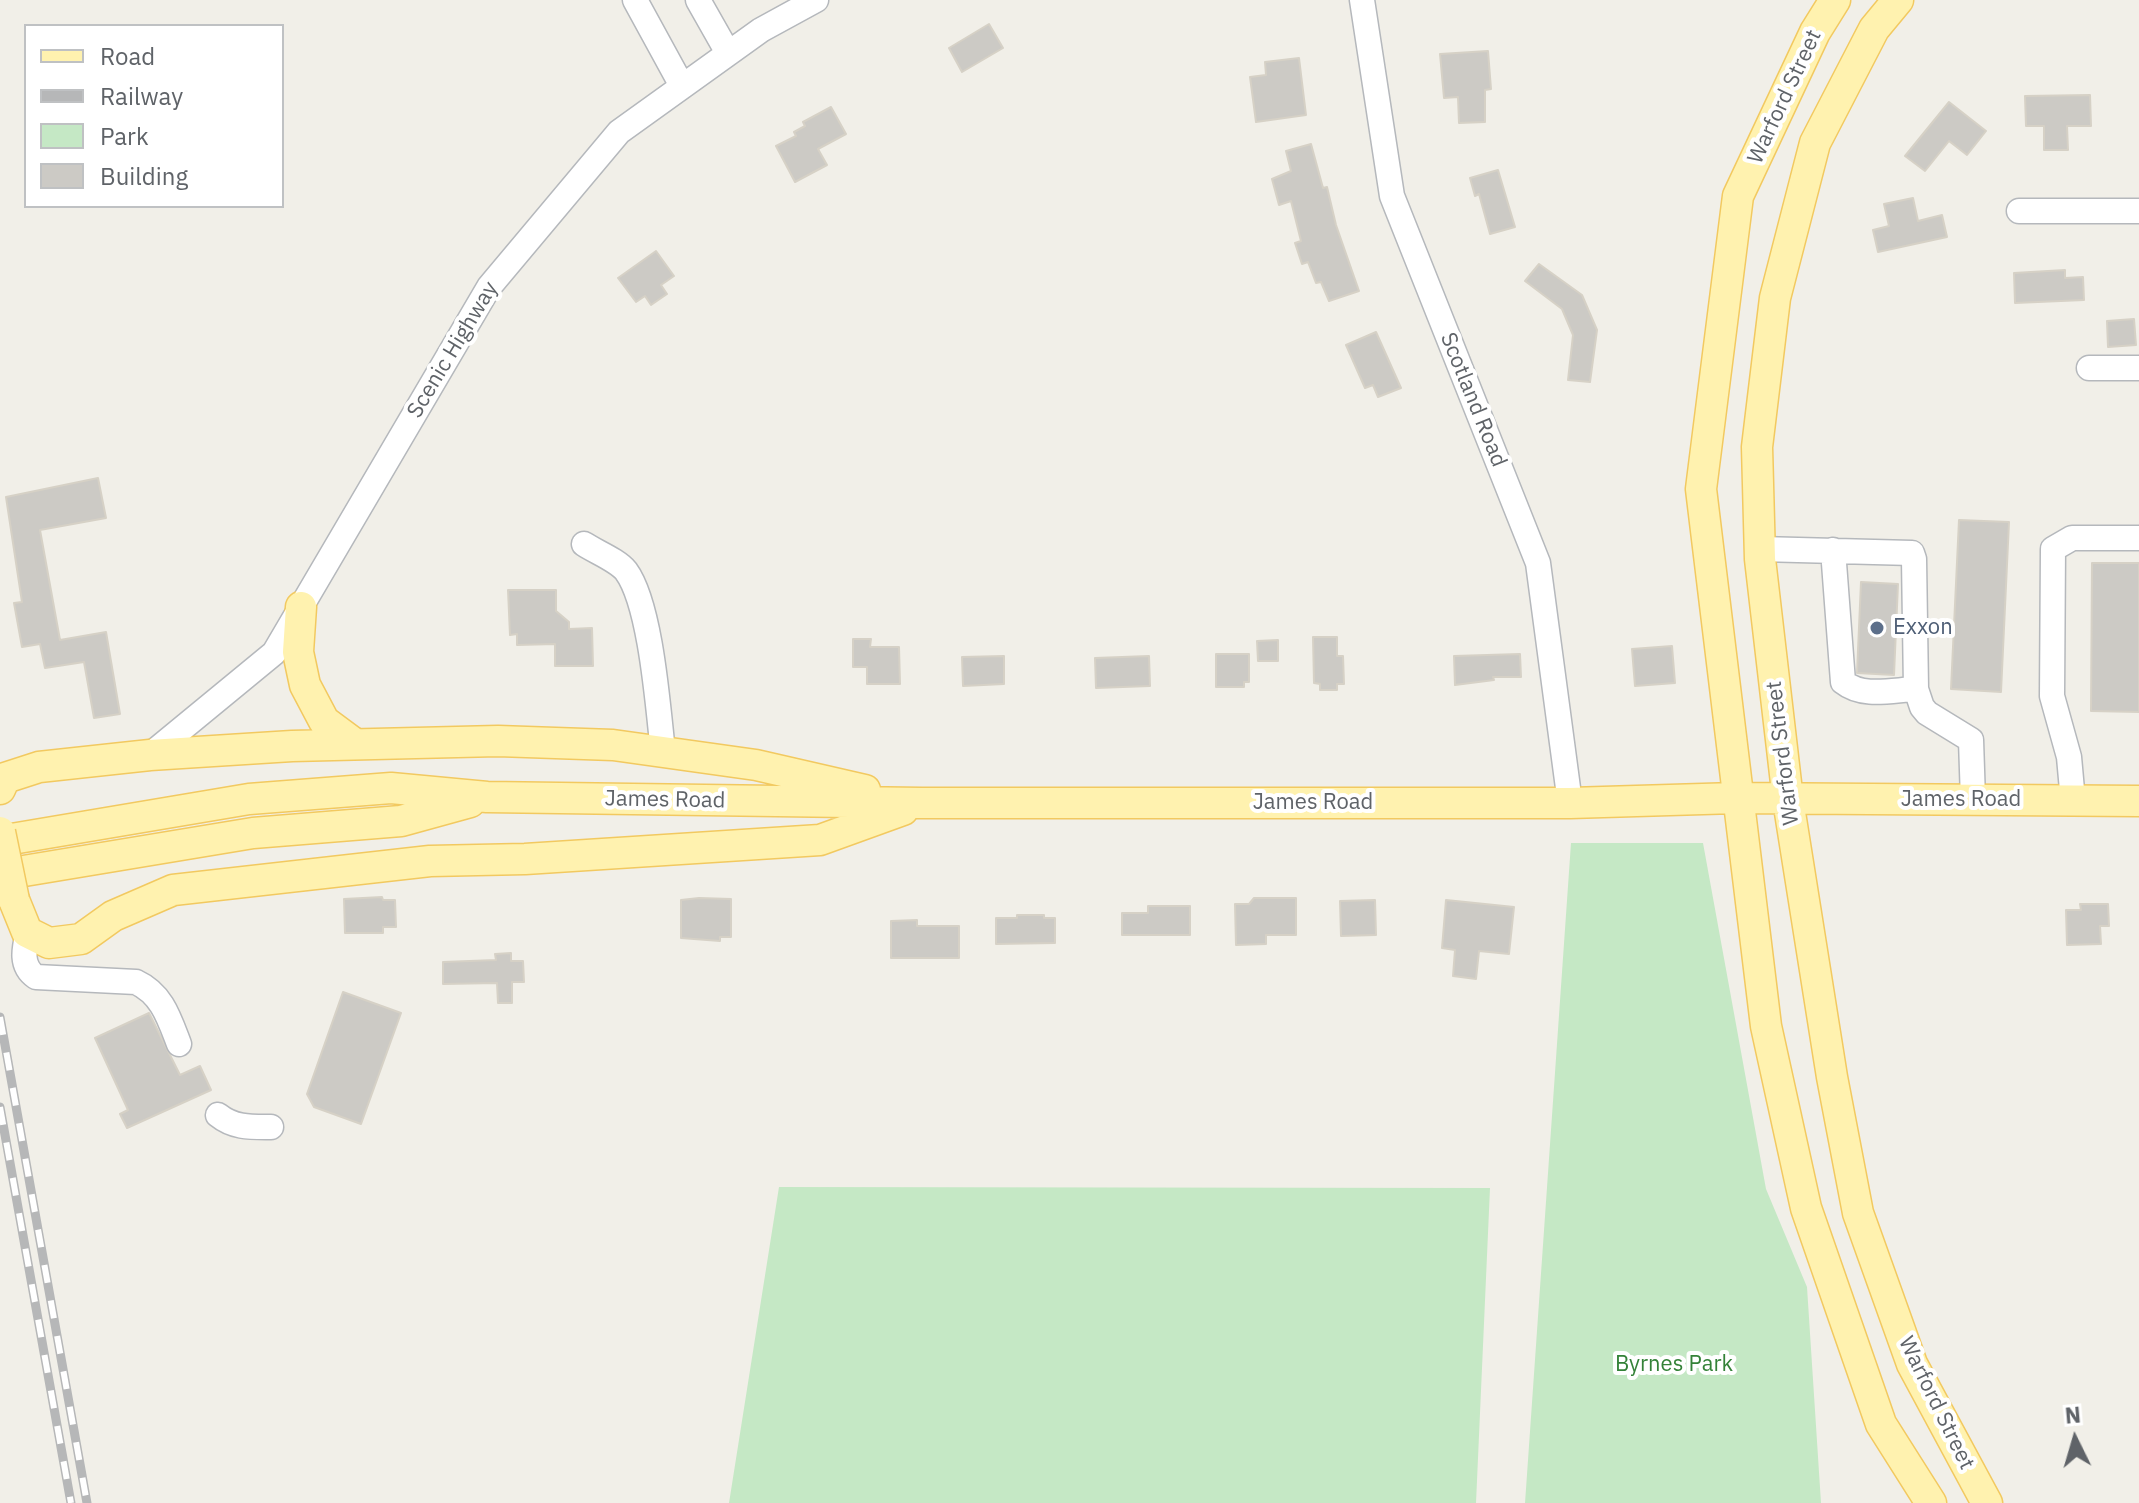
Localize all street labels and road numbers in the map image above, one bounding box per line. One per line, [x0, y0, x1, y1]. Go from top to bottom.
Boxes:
street label: Warford Street [1742, 26, 1828, 168]
street label: Scenic Highway [402, 277, 504, 423]
street label: Scotland Road [1434, 329, 1512, 471]
street label: Warford Street [1761, 679, 1805, 827]
street label: James Road [604, 786, 726, 814]
street label: James Road [1901, 787, 2021, 813]
street label: James Road [1253, 790, 1373, 816]
street label: Warford Street [1892, 1332, 1980, 1474]

